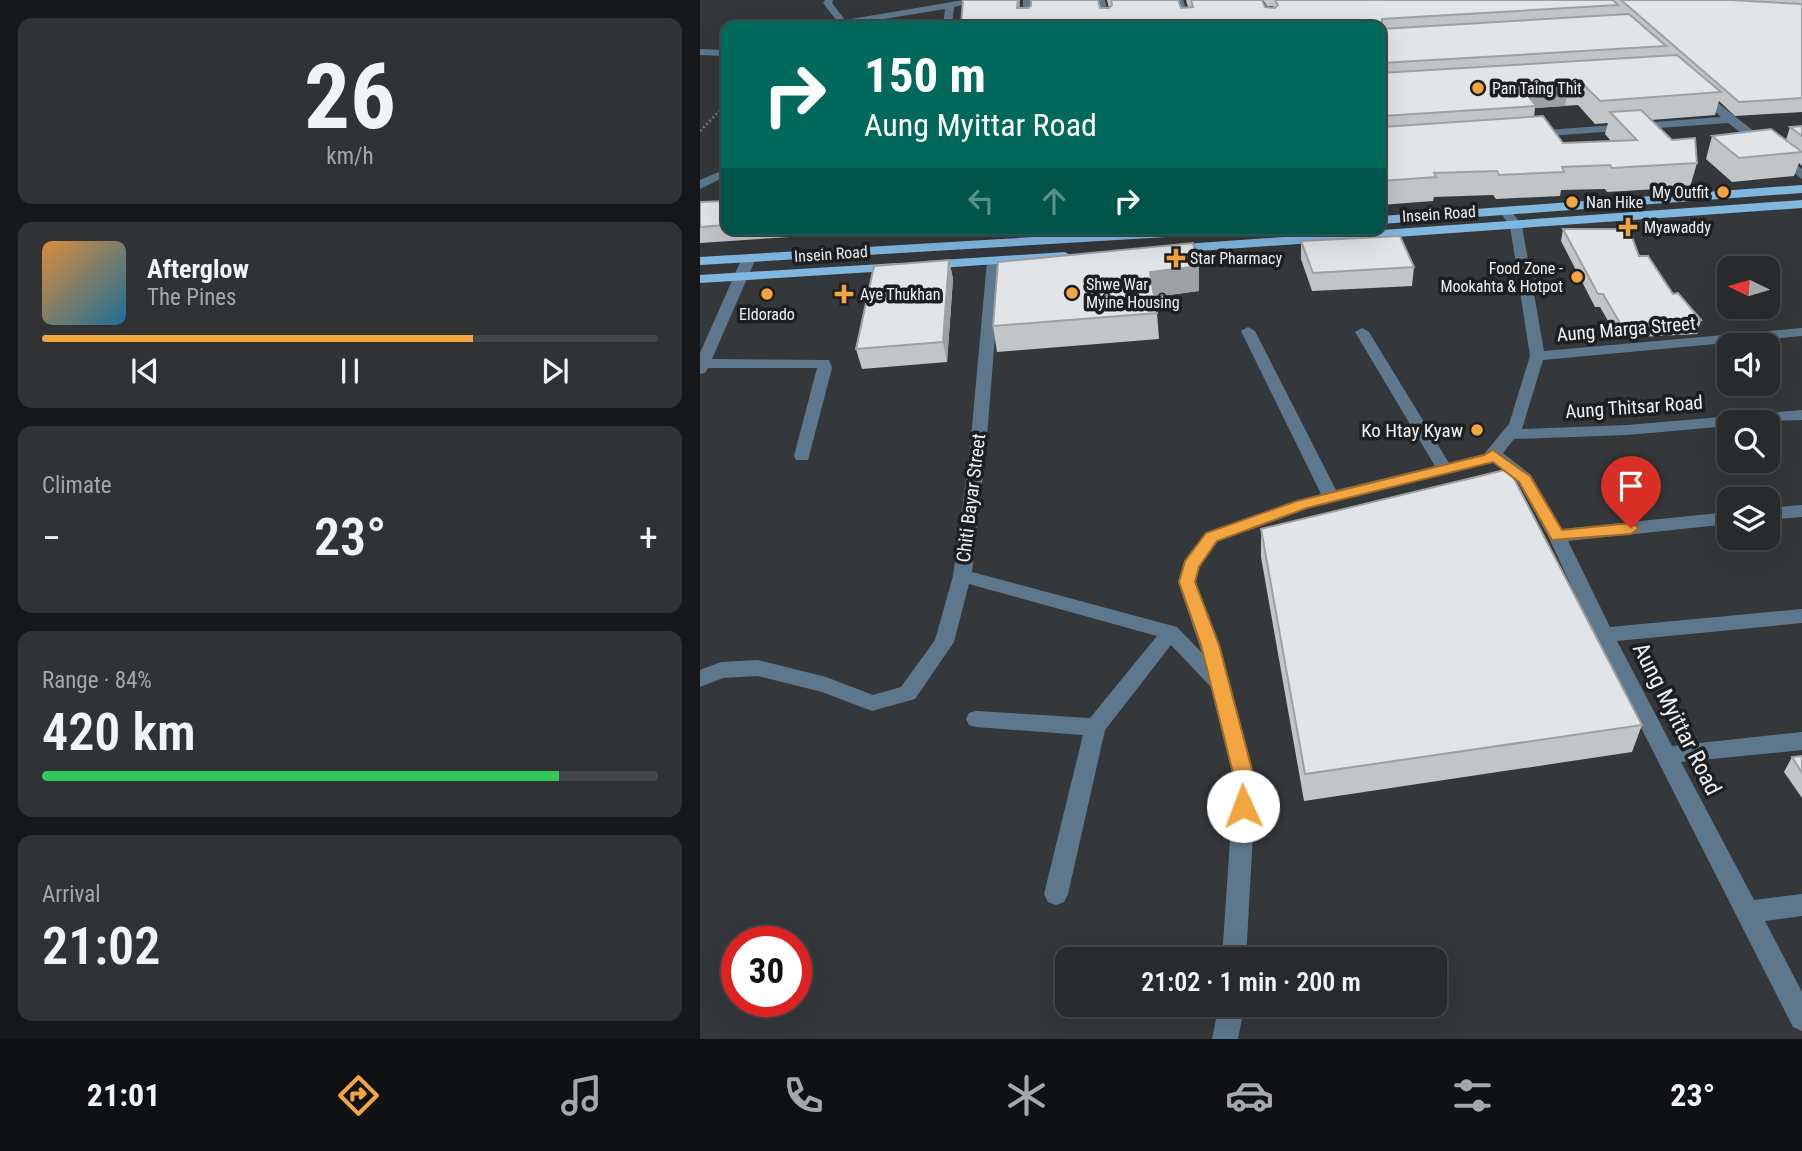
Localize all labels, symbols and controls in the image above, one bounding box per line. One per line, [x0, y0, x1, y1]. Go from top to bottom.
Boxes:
text: 26 [304, 44, 396, 150]
text: 150 m [864, 47, 986, 104]
icon: right [749, 49, 840, 140]
place label: Pan Taing Thit [1492, 79, 1582, 98]
marker: Pan Taing Thit [1470, 80, 1486, 96]
text: Aung Myittar Road [864, 106, 1097, 144]
text: km/h [326, 143, 374, 170]
icon: left [962, 182, 1000, 220]
icon: ahead [1035, 182, 1073, 220]
icon: right [1108, 182, 1146, 220]
place label: My Outfit [1652, 183, 1709, 202]
marker: My Outfit [1715, 184, 1731, 200]
place label: Nan Hike [1586, 193, 1643, 212]
marker: Nan Hike [1564, 194, 1580, 210]
street label: Insein Road [1402, 202, 1476, 226]
marker: Myawaddy [1618, 217, 1638, 237]
place label: Myawaddy [1644, 218, 1711, 237]
street label: Insein Road [794, 242, 868, 266]
place label: Star Pharmacy [1190, 249, 1282, 268]
marker: Star Pharmacy [1168, 250, 1184, 266]
text: Afterglow [147, 254, 249, 284]
north arrow [1717, 256, 1780, 318]
map controls [1717, 256, 1780, 550]
place label: Food Zone - Mookahta & Hotpot [1440, 259, 1563, 296]
marker: Food Zone - Mookahta & Hotpot [1569, 269, 1585, 285]
place label: Shwe War Myine Housing [1086, 275, 1180, 312]
text: The Pines [147, 284, 237, 311]
marker: Aye Thukhan [834, 284, 854, 304]
place label: Aye Thukhan [860, 285, 940, 304]
marker: Shwe War Myine Housing [1064, 285, 1080, 301]
marker: Eldorado [759, 286, 775, 302]
place label: Eldorado [739, 305, 795, 324]
street label: Aung Marga Street [1556, 311, 1696, 347]
button: sound [1717, 333, 1780, 396]
icon: previous [126, 352, 164, 390]
icon: pause [331, 352, 369, 390]
icon: next [536, 352, 574, 390]
street label: Aung Thitsar Road [1565, 391, 1703, 423]
button: search [1717, 410, 1780, 473]
place label: Ko Htay Kyaw [1361, 419, 1463, 442]
marker: Ko Htay Kyaw [1469, 422, 1485, 438]
street label: Chiti Bayar Street [952, 432, 990, 564]
pin [1601, 456, 1661, 528]
icon: arrive [1612, 467, 1650, 505]
text: Climate [42, 472, 112, 499]
button: layers [1717, 487, 1780, 550]
text: 23° [314, 507, 386, 568]
text: − [42, 516, 61, 560]
text: + [639, 516, 658, 560]
street label: Aung Myittar Road [1627, 638, 1727, 800]
text: Range · 84% [42, 667, 152, 694]
text: 420 km [42, 702, 196, 763]
position arrow [1206, 769, 1280, 843]
text: Arrival [42, 881, 101, 908]
text: 21:02 [42, 916, 160, 977]
speed limit sign: 30 [721, 926, 812, 1017]
text: 21:02 · 1 min · 200 m [1141, 967, 1361, 997]
icon: directions [334, 1071, 383, 1120]
icon: music [557, 1071, 606, 1120]
icon: phone [779, 1071, 828, 1120]
icon: climate [1002, 1071, 1051, 1120]
icon: car [1225, 1071, 1274, 1120]
icon: filters [1448, 1071, 1497, 1120]
text: 21:01 [87, 1076, 160, 1114]
text: 23° [1670, 1076, 1715, 1114]

